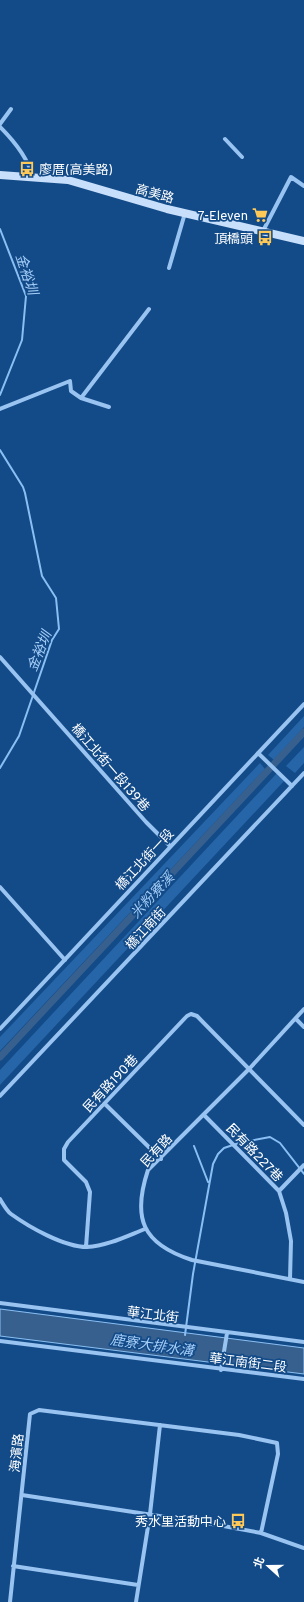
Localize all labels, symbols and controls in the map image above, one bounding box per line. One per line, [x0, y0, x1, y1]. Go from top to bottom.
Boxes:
bus stop icon: 廖厝(高美路) [18, 160, 36, 178]
place label: 廖厝(高美路) [39, 162, 113, 179]
street label: 高美路 [134, 182, 175, 208]
supermarket icon: 7-Eleven [251, 206, 269, 224]
place label: 7-Eleven [198, 209, 248, 225]
bus stop icon: 頂橋頭 [256, 229, 274, 247]
place label: 頂橋頭 [214, 232, 253, 248]
water label: 金裕圳 [11, 252, 41, 299]
water label: 金裕圳 [25, 627, 57, 674]
street label: 橋江北街一段139巷 [67, 720, 153, 816]
street label: 橋江北街一段 [112, 826, 178, 894]
water label: 米粉寮溪 [128, 868, 180, 922]
street label: 橋江南街 [123, 905, 170, 954]
street label: 民有路190巷 [81, 1052, 142, 1116]
street label: 民有路227巷 [222, 1121, 285, 1186]
street label: 民有路 [138, 1132, 177, 1171]
street label: 華江北街 [126, 1304, 180, 1327]
water label: 鹿寮大排水溝 [109, 1332, 197, 1361]
street label: 華江南街二段 [208, 1351, 287, 1377]
street label: 海濱路 [7, 1433, 28, 1473]
bus stop icon: 秀水里活動中心 [229, 1512, 247, 1530]
place label: 秀水里活動中心 [135, 1515, 226, 1531]
north arrow [248, 1546, 288, 1586]
text: 北 [251, 1555, 268, 1570]

